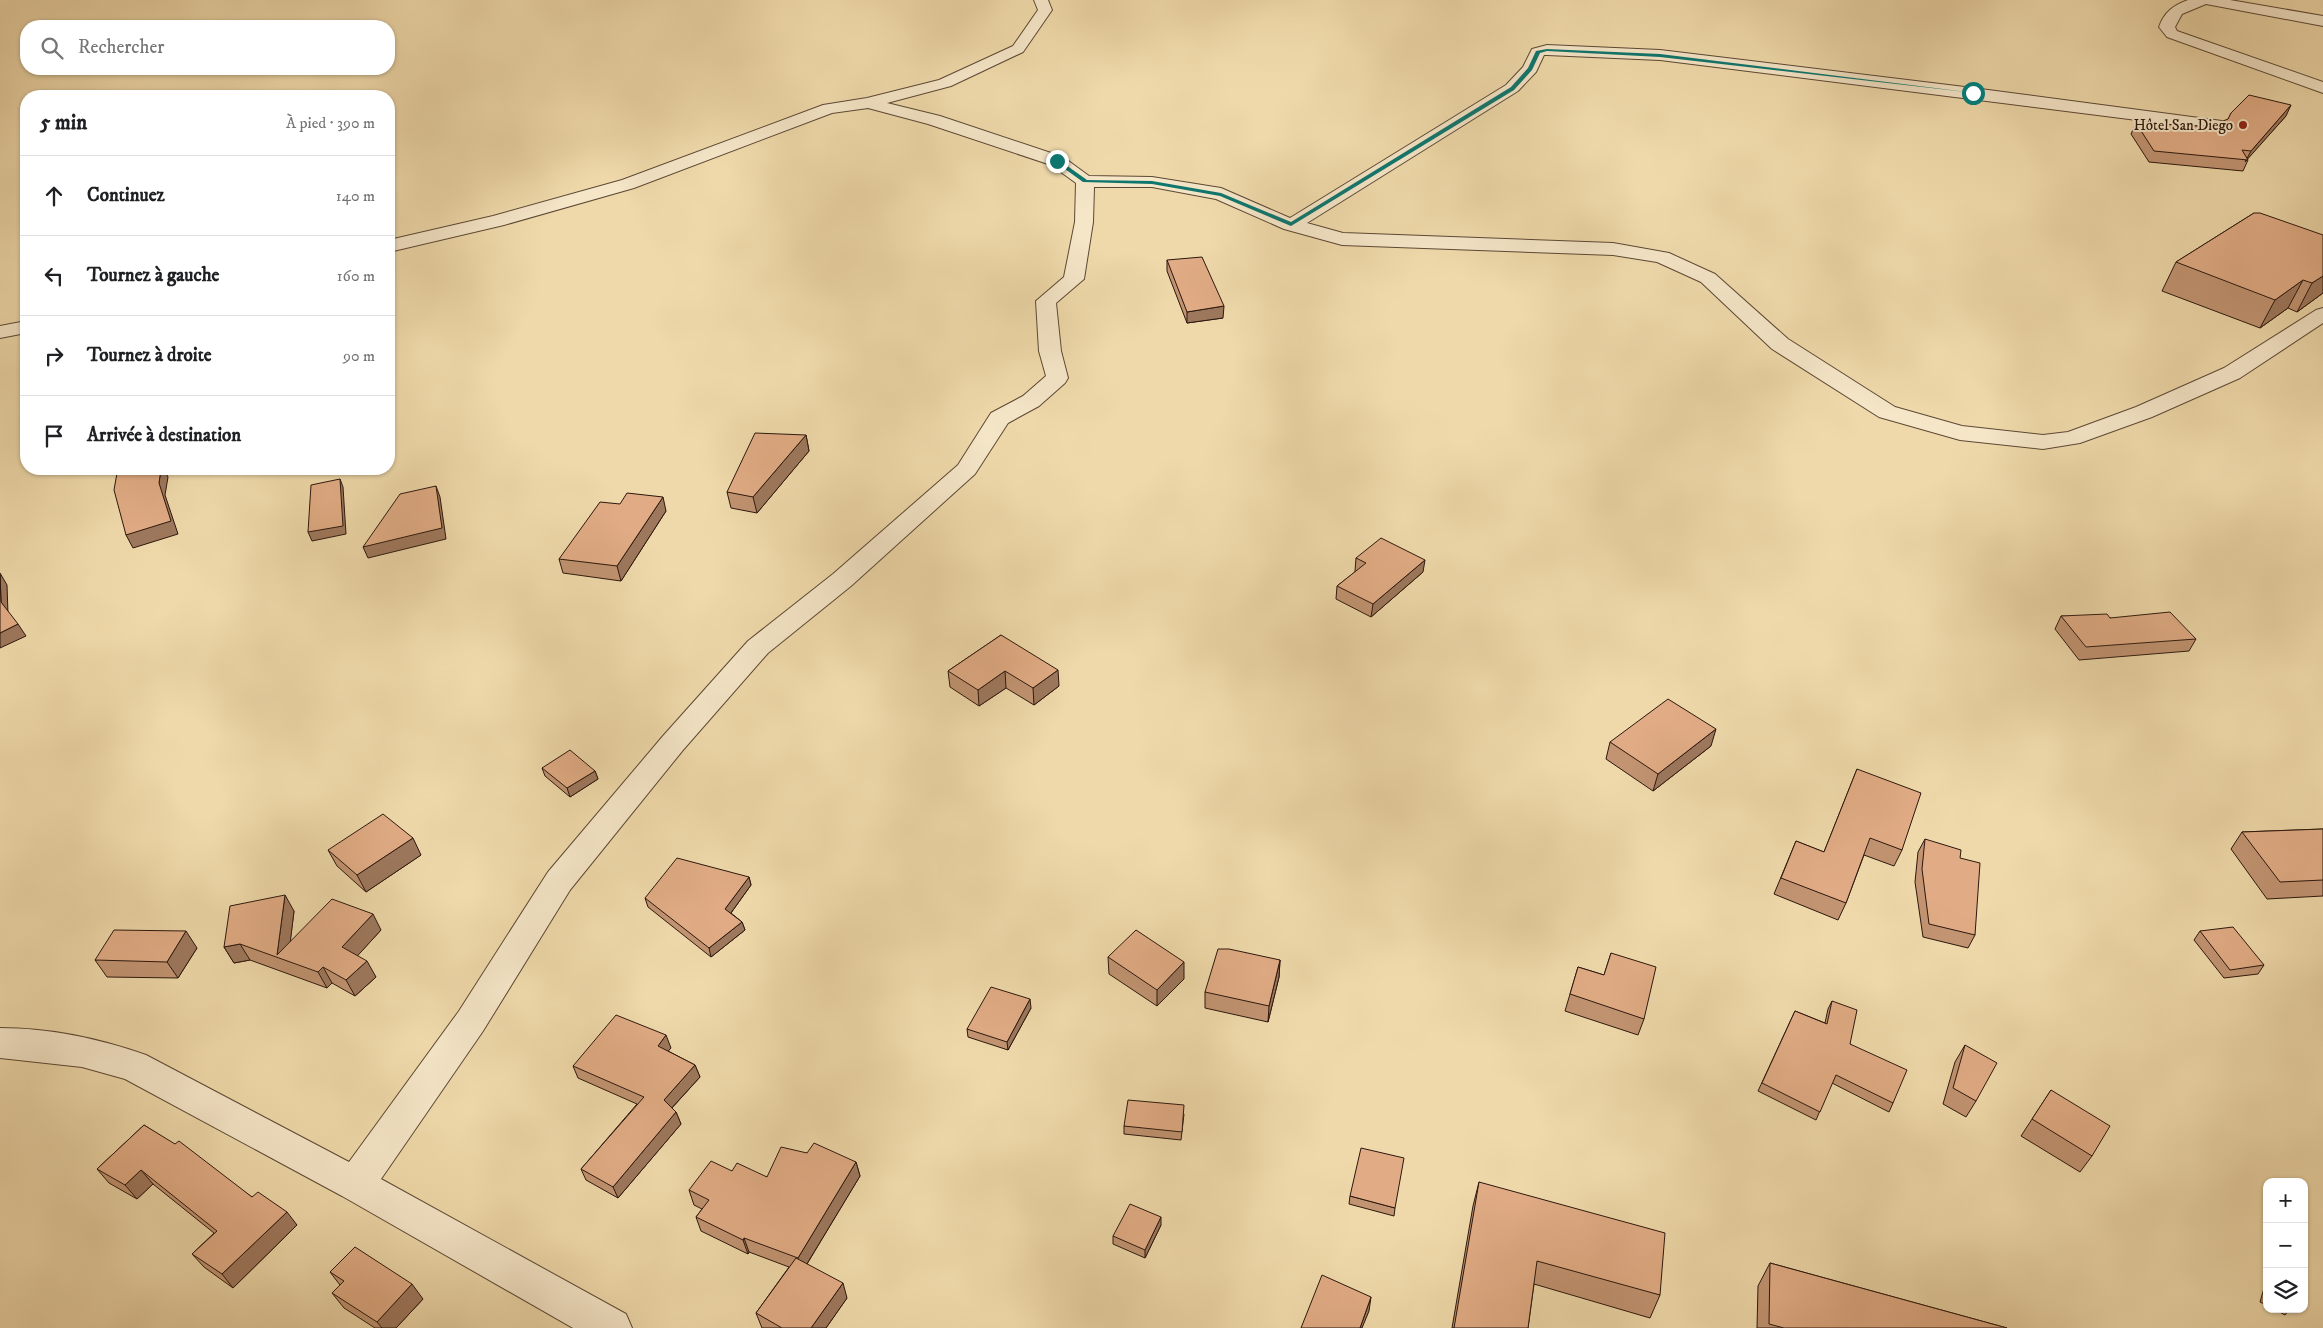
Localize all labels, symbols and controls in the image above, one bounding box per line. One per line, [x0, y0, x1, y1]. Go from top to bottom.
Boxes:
search box [20, 20, 395, 75]
icon: search [38, 34, 66, 62]
text: Rechercher [78, 36, 164, 59]
route start [1962, 82, 1985, 105]
text: 5 min [40, 110, 87, 136]
text: À pied · 390 m [286, 113, 375, 133]
place label: Hôtel San Diego [2133, 116, 2233, 135]
marker: Hôtel San Diego [2237, 119, 2249, 131]
route end [1046, 150, 1069, 173]
icon: ahead [40, 182, 68, 210]
text: Continuez [87, 184, 165, 207]
text: 140 m [336, 186, 375, 206]
icon: left [40, 262, 68, 290]
text: Tournez à gauche [87, 264, 219, 287]
text: 160 m [337, 266, 375, 286]
icon: right [40, 342, 68, 370]
text: Tournez à droite [87, 344, 212, 367]
text: 90 m [343, 346, 375, 366]
icon: arrive [40, 422, 68, 450]
text: Arrivée à destination [87, 424, 241, 447]
map controls [2263, 1178, 2308, 1313]
button: + [2263, 1178, 2308, 1223]
button: − [2263, 1223, 2308, 1268]
button: layers [2263, 1268, 2308, 1313]

